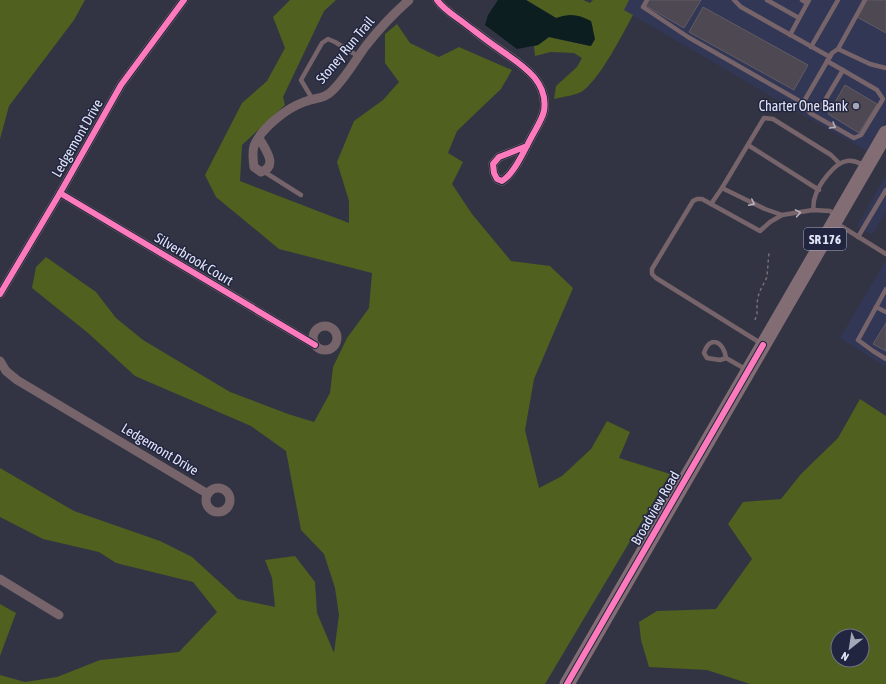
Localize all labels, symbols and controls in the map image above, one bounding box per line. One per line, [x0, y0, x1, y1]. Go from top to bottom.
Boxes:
street label: Stoney Run Trail [312, 13, 378, 87]
street label: Ledgemont Drive [48, 96, 106, 180]
place label: Charter One Bank [759, 98, 848, 114]
marker: Charter One Bank [851, 101, 861, 111]
one-way arrow [829, 122, 836, 129]
one-way arrow [747, 198, 755, 205]
one-way arrow [795, 209, 801, 217]
road number: SR 176 [804, 228, 846, 250]
street label: Silverbrook Court [152, 229, 236, 289]
street label: Ledgemont Drive [119, 420, 201, 478]
street label: Broadview Road [627, 468, 683, 548]
north arrow [830, 628, 870, 668]
text: N [839, 650, 851, 663]

